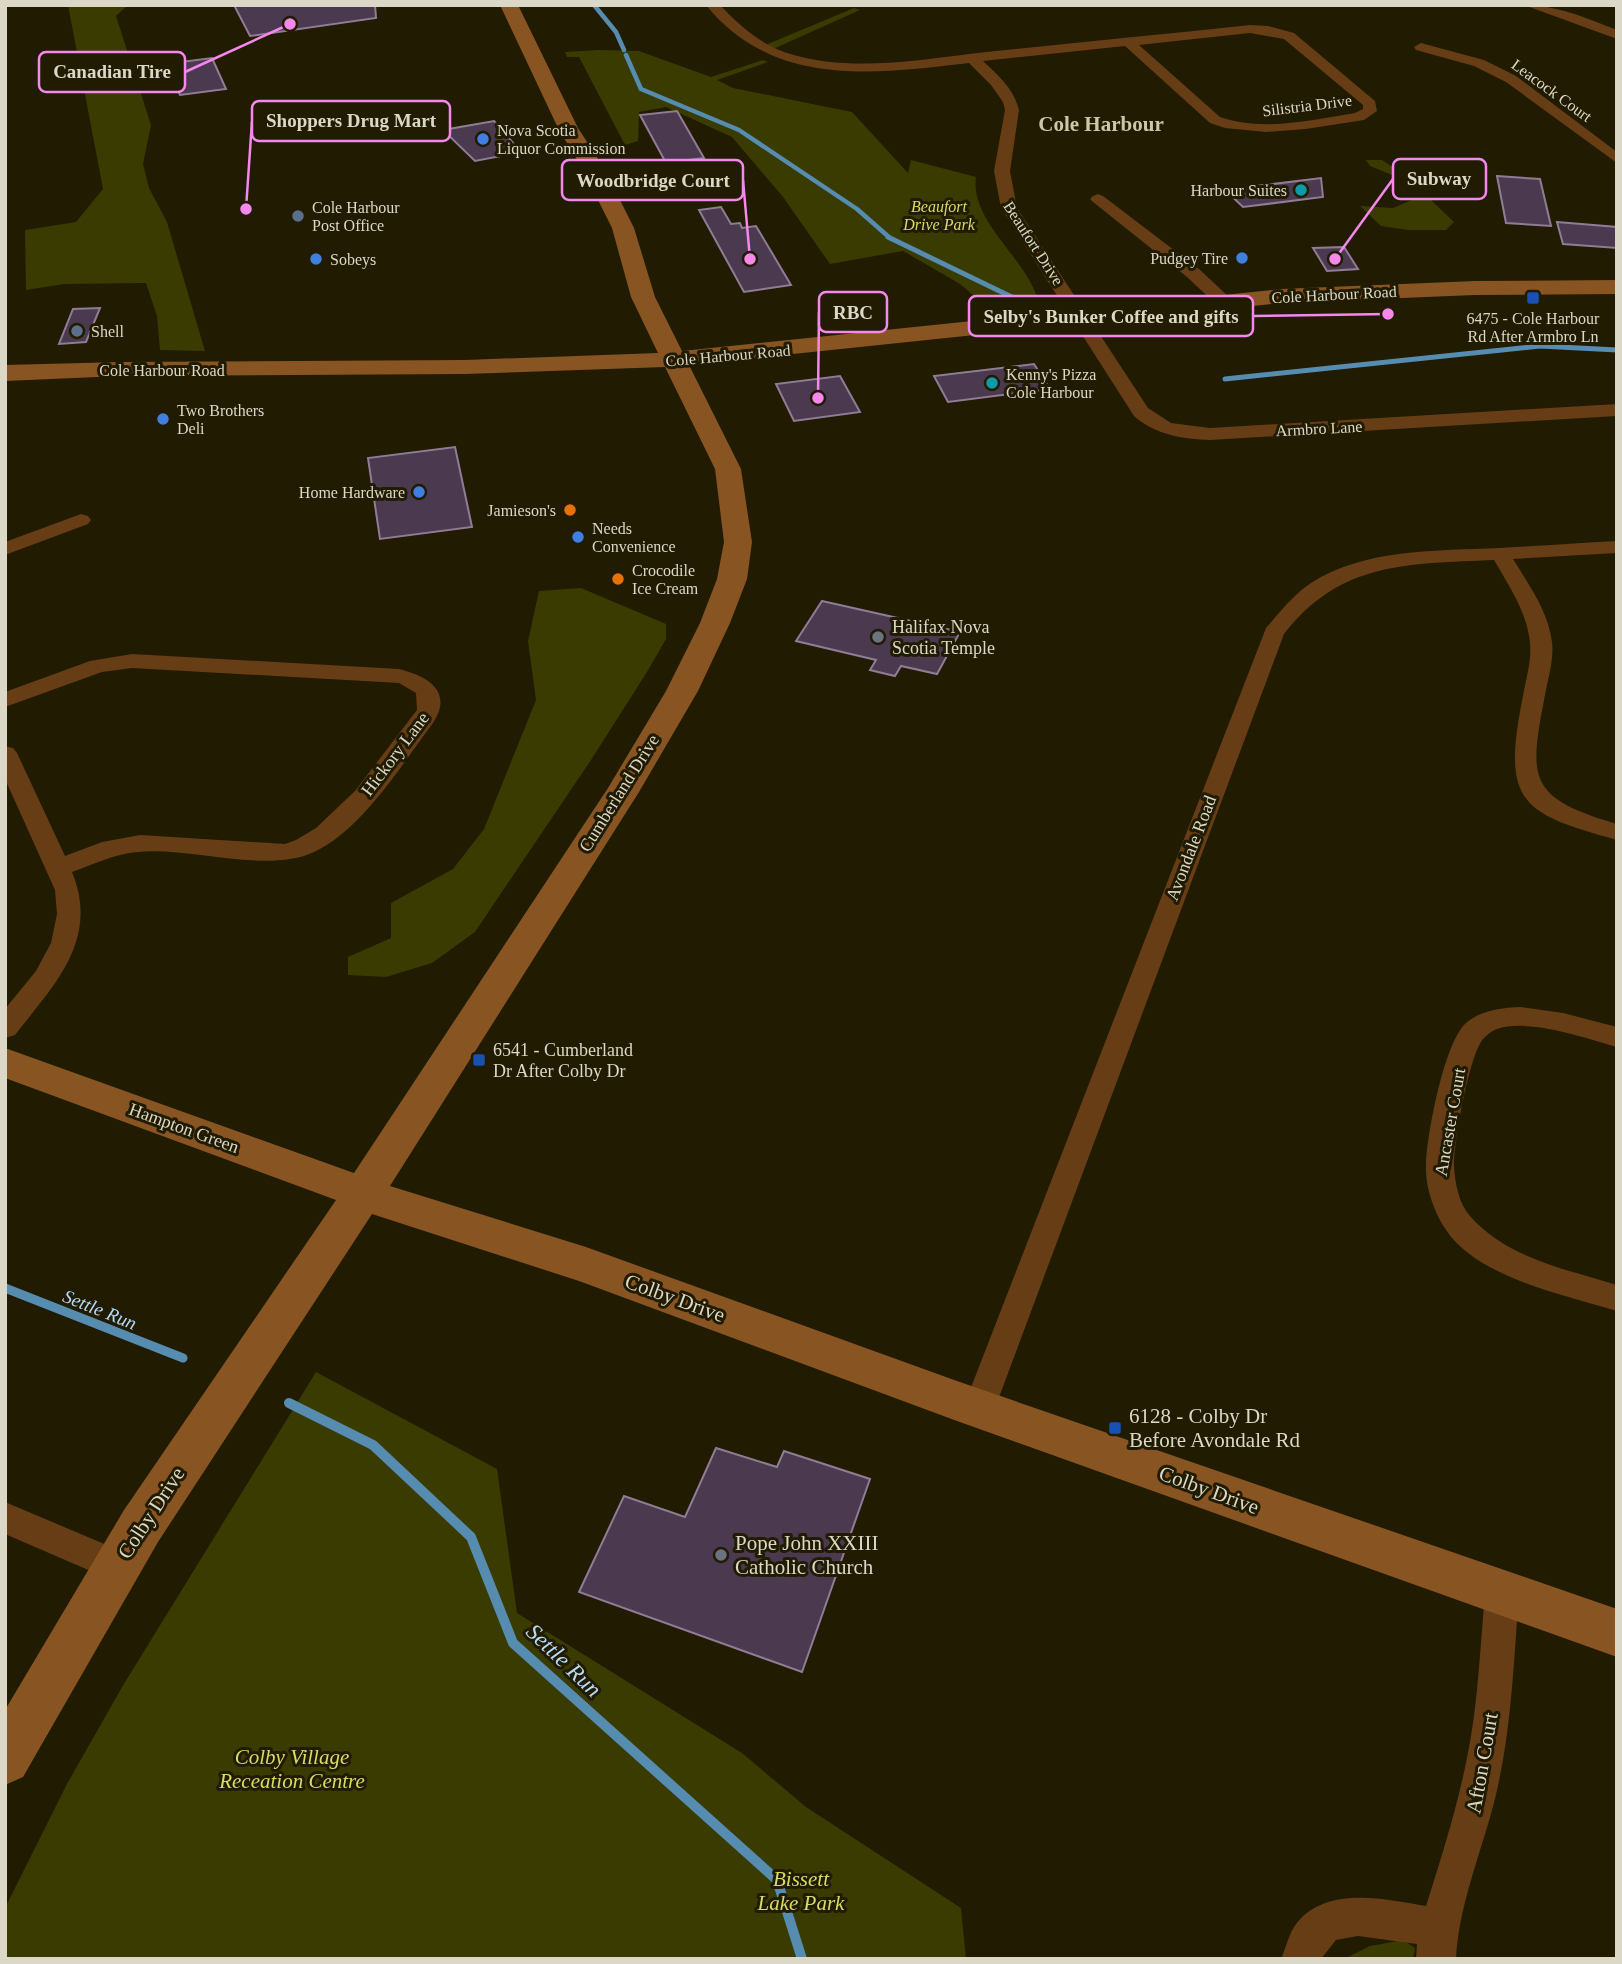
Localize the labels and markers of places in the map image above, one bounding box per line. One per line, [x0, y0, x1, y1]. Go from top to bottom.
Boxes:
callout: Canadian Tire [39, 52, 185, 92]
callout: Shoppers Drug Mart [252, 101, 450, 141]
place label: Nova Scotia Liquor Commission [497, 122, 625, 158]
marker: Nova Scotia Liquor Commission [475, 131, 491, 147]
callout: Subway [1393, 159, 1486, 199]
callout: Woodbridge Court [562, 160, 743, 200]
place label: Harbour Suites [1191, 182, 1287, 199]
marker: Harbour Suites [1293, 182, 1309, 198]
place label: Cole Harbour Post Office [312, 199, 400, 234]
marker: Cole Harbour Post Office [290, 208, 306, 224]
place label: Pudgey Tire [1150, 250, 1228, 268]
marker: Pudgey Tire [1234, 250, 1250, 266]
marker: Sobeys [308, 251, 324, 267]
place label: Sobeys [330, 251, 376, 269]
marker: 6475 - Cole Harbour Rd After Armbro Ln [1525, 290, 1541, 306]
callout: RBC [819, 292, 887, 332]
callout: Selby's Bunker Coffee and gifts [969, 296, 1253, 336]
place label: 6475 - Cole Harbour Rd After Armbro Ln [1467, 310, 1600, 345]
marker: Shell [69, 323, 85, 339]
place label: Shell [91, 323, 124, 340]
place label: Kenny's Pizza Cole Harbour [1006, 366, 1096, 401]
marker: Kenny's Pizza Cole Harbour [984, 375, 1000, 391]
place label: Two Brothers Deli [177, 402, 264, 437]
marker: Two Brothers Deli [155, 411, 171, 427]
place label: Home Hardware [299, 484, 405, 501]
marker: Home Hardware [411, 484, 427, 500]
place label: Jamieson's [487, 502, 556, 519]
marker: Jamieson's [562, 502, 578, 518]
place label: Needs Convenience [592, 520, 676, 555]
marker: Needs Convenience [570, 529, 586, 545]
place label: Crocodile Ice Cream [632, 562, 699, 597]
marker: Crocodile Ice Cream [610, 571, 626, 587]
place label: Halifax Nova Scotia Temple [892, 617, 995, 658]
marker: Halifax Nova Scotia Temple [870, 629, 886, 645]
place label: 6541 - Cumberland Dr After Colby Dr [493, 1040, 633, 1081]
marker: 6541 - Cumberland Dr After Colby Dr [471, 1052, 487, 1068]
place label: 6128 - Colby Dr Before Avondale Rd [1129, 1404, 1301, 1452]
marker: 6128 - Colby Dr Before Avondale Rd [1107, 1420, 1123, 1436]
place label: Pope John XXIII Catholic Church [735, 1531, 878, 1579]
marker: Pope John XXIII Catholic Church [713, 1547, 729, 1563]

